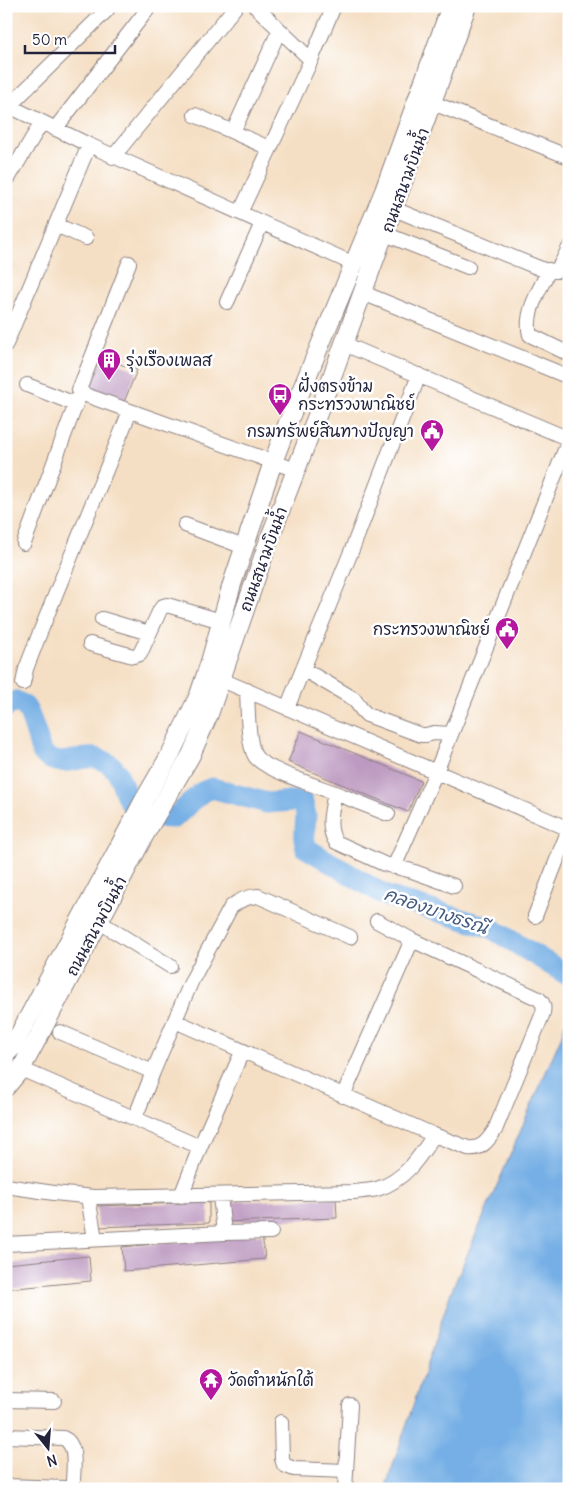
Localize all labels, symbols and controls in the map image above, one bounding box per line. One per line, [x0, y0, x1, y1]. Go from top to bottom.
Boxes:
scale bar [25, 22, 115, 54]
text: 50 m [32, 30, 67, 49]
street label: ถนนสนามบินน้ำ [372, 123, 433, 235]
building icon: รุ่งเรืองเพลส [96, 347, 122, 381]
place label: รุ่งเรืองเพลส [126, 349, 213, 373]
place label: ฝั่งตรงข้าม กระทรวงพาณิชย์ [298, 372, 415, 414]
bus stop icon: ฝั่งตรงข้าม กระทรวงพาณิชย์ [267, 382, 293, 416]
public building icon: กรมทรัพย์สินทางปัญญา [419, 418, 445, 452]
place label: กรมทรัพย์สินทางปัญญา [246, 420, 414, 441]
street label: ถนนสนามบินน้ำ [230, 502, 291, 614]
public building icon: กระทรวงพาณิชย์ [494, 616, 520, 650]
place label: กระทรวงพาณิชย์ [373, 618, 490, 639]
street label: ถนนสนามบินน้ำ [57, 870, 131, 979]
water label: คลองบางธรณี [381, 882, 494, 940]
temple icon: วัดตำหนักใต้ [198, 1367, 224, 1401]
place label: วัดตำหนักใต้ [228, 1369, 314, 1390]
north arrow [22, 1422, 72, 1472]
text: N [45, 1450, 59, 1470]

